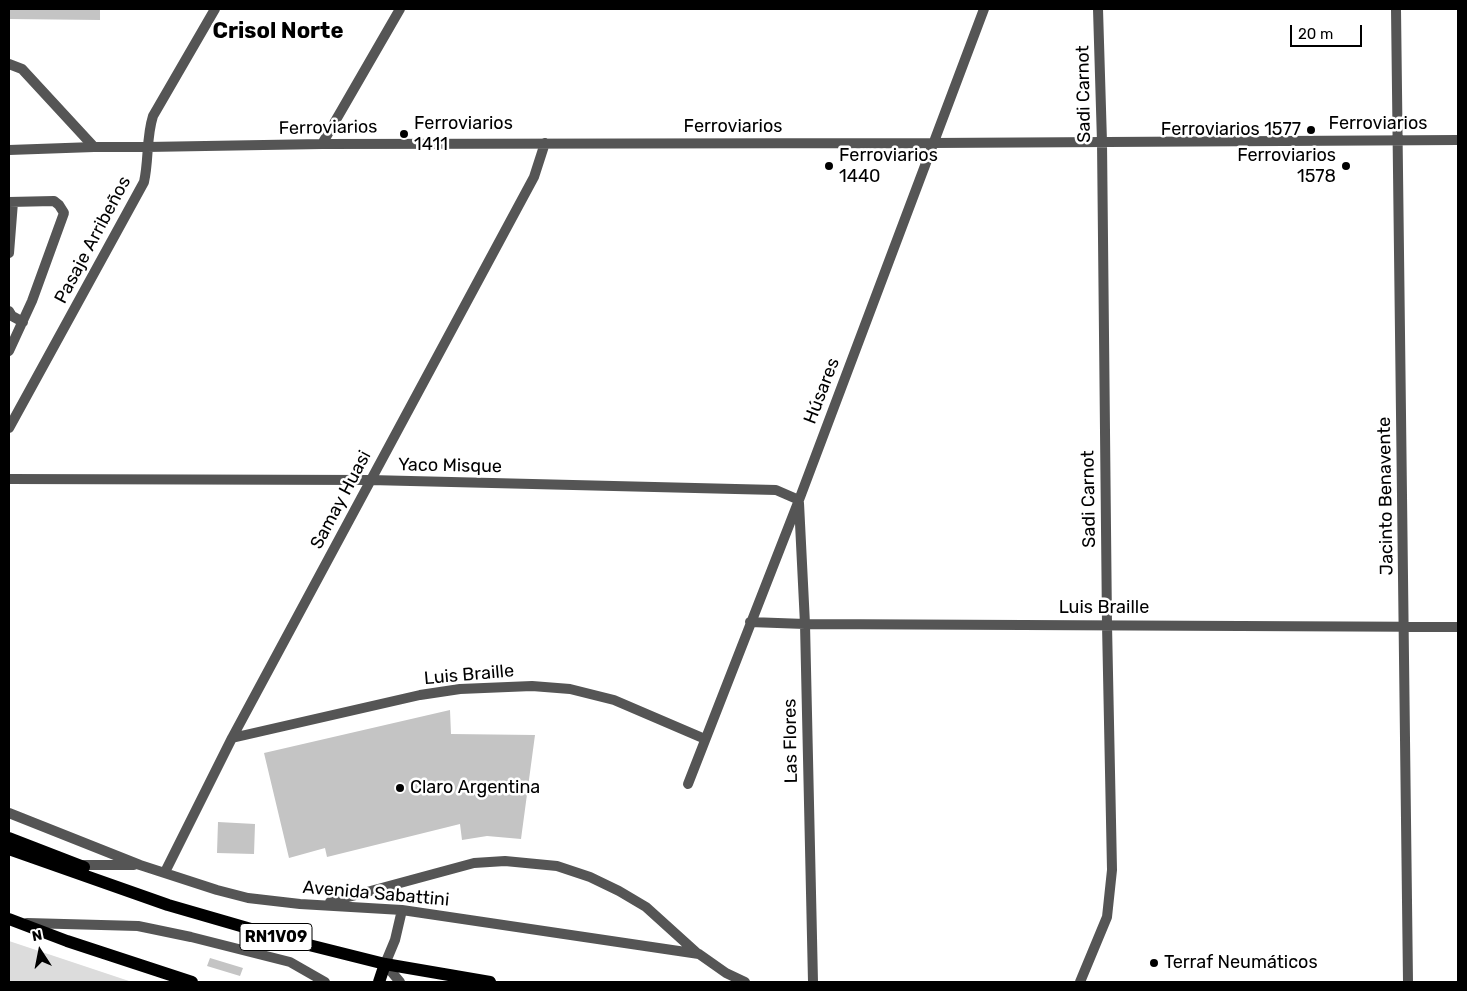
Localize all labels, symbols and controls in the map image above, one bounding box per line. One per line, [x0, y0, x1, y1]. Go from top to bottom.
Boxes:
scale bar [1292, 15, 1364, 47]
district label: Crisol Norte [213, 19, 343, 45]
text: 20 m [1298, 25, 1333, 43]
street label: Sadi Carnot [1072, 45, 1096, 143]
place label: Ferroviarios 1411 [414, 113, 513, 156]
street label: Ferroviarios [1329, 113, 1427, 135]
street label: Ferroviarios [278, 116, 378, 140]
street label: Ferroviarios [684, 116, 782, 138]
place label: Ferroviarios 1577 [1161, 119, 1301, 141]
marker: Ferroviarios 1577 [1305, 124, 1317, 136]
marker: Ferroviarios 1411 [398, 128, 410, 140]
place label: Ferroviarios 1440 [839, 145, 938, 188]
place label: Ferroviarios 1578 [1237, 145, 1336, 188]
marker: Ferroviarios 1440 [823, 160, 835, 172]
marker: Ferroviarios 1578 [1340, 160, 1352, 172]
street label: Pasaje Arribeños [50, 173, 136, 307]
street label: Húsares [800, 355, 844, 427]
street label: Jacinto Benavente [1374, 417, 1398, 575]
street label: Samay Huasi [306, 447, 376, 553]
street label: Sadi Carnot [1077, 450, 1101, 548]
street label: Yaco Misque [398, 454, 502, 478]
street label: Luis Braille [1059, 597, 1149, 619]
street label: Luis Braille [423, 660, 515, 690]
street label: Las Flores [779, 698, 803, 784]
place label: Claro Argentina [410, 777, 540, 799]
marker: Claro Argentina [394, 782, 406, 794]
street label: Avenida Sabattini [302, 877, 450, 911]
road number: RN1V09 [240, 924, 312, 950]
north arrow [15, 926, 65, 976]
text: N [30, 926, 44, 945]
place label: Terraf Neumáticos [1164, 952, 1318, 974]
marker: Terraf Neumáticos [1148, 957, 1160, 969]

